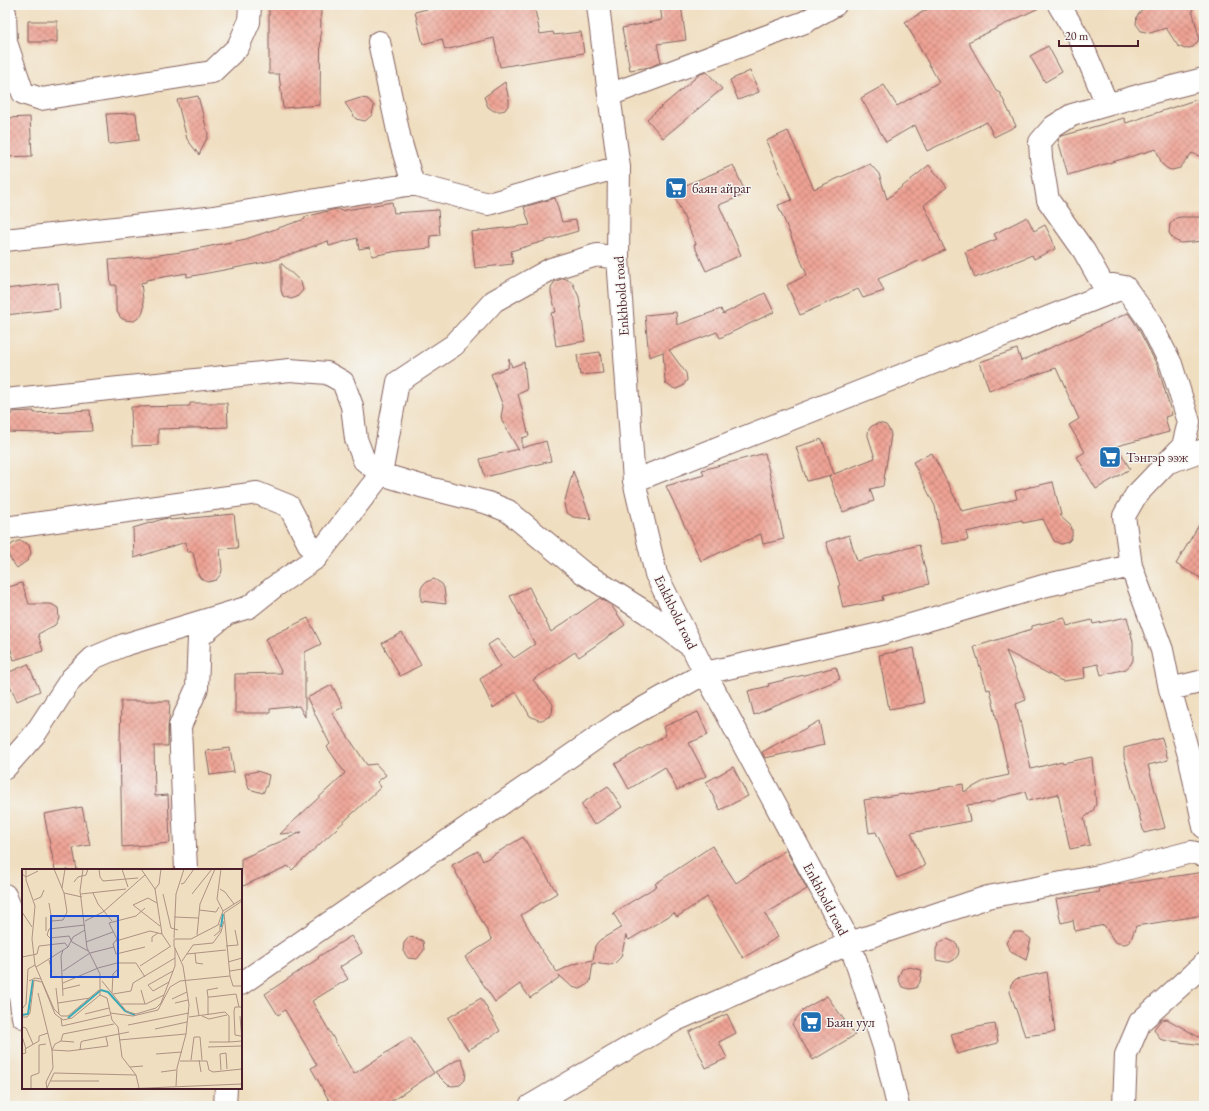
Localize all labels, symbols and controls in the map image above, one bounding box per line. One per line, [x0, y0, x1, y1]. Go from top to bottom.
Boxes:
scale bar [1059, 22, 1138, 48]
text: 20 m [1065, 28, 1089, 44]
supermarket icon: баян айраг [663, 175, 689, 201]
place label: баян айраг [692, 179, 751, 197]
street label: Enkhbold road [609, 254, 633, 337]
supermarket icon: Тэнгэр ээж [1097, 444, 1123, 470]
place label: Тэнгэр ээж [1126, 448, 1189, 466]
street label: Enkhbold road [650, 572, 702, 653]
street label: Enkhbold road [799, 859, 853, 939]
inset map [22, 869, 242, 1089]
supermarket icon: Баян уул [798, 1009, 824, 1035]
place label: Баян уул [826, 1013, 875, 1031]

